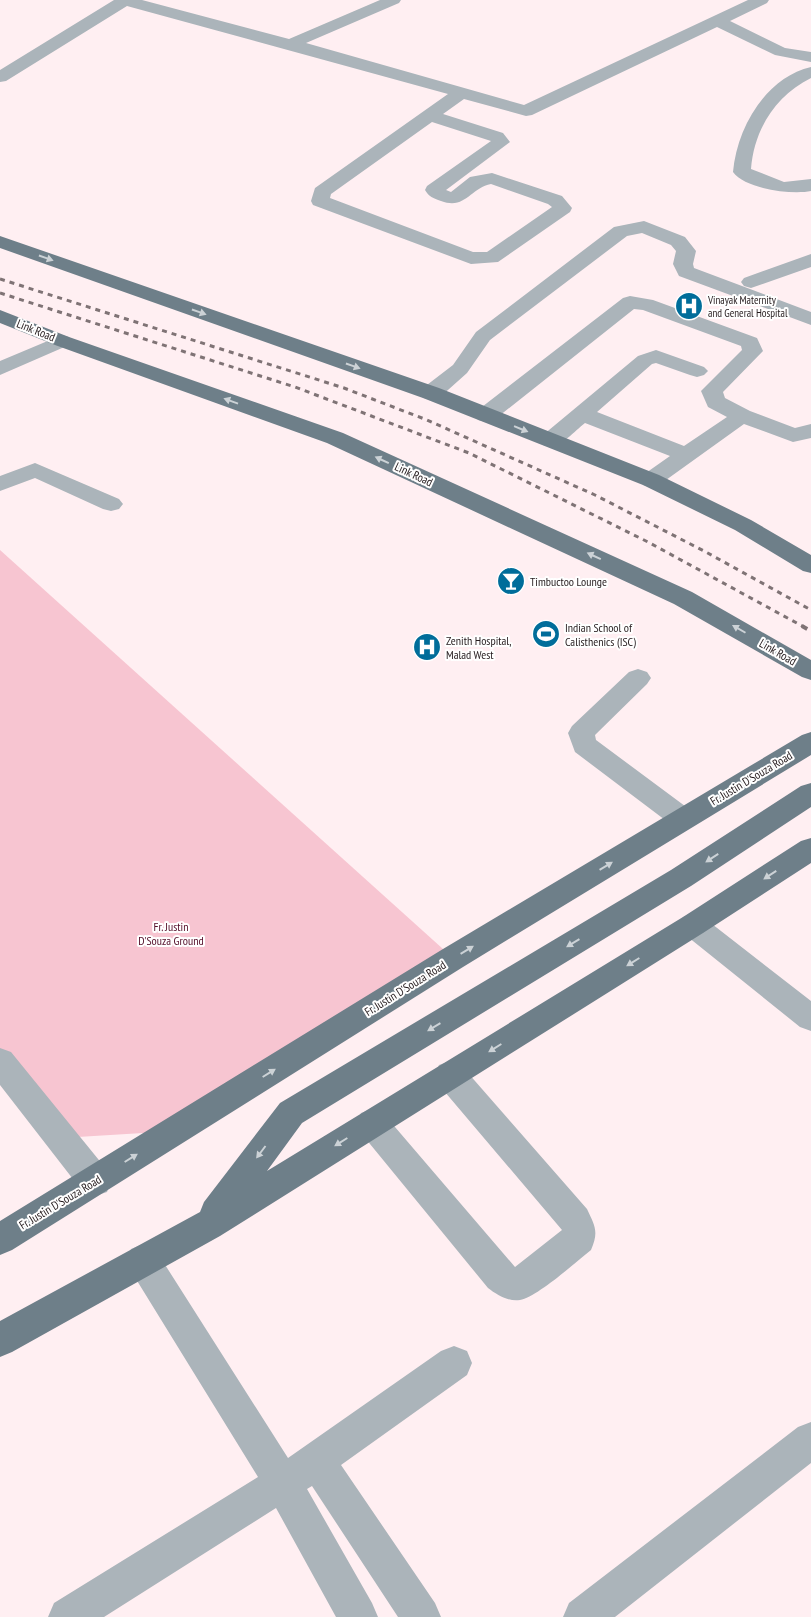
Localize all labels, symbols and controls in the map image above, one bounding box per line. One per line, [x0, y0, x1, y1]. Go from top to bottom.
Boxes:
one-way arrow [39, 254, 54, 262]
hospital icon: Vinayak Maternity and General Hospital [674, 291, 704, 321]
place label: Vinayak Maternity and General Hospital [707, 293, 788, 320]
one-way arrow [192, 309, 207, 316]
street label: Link Road [15, 316, 57, 344]
one-way arrow [346, 362, 361, 370]
one-way arrow [223, 397, 238, 405]
one-way arrow [514, 425, 529, 433]
one-way arrow [375, 455, 389, 463]
street label: Link Road [393, 459, 435, 489]
one-way arrow [587, 552, 601, 560]
bar icon: Timbuctoo Lounge [496, 566, 526, 596]
place label: Timbuctoo Lounge [530, 574, 607, 589]
sports icon: Indian School of Calisthenics (ISC) [531, 619, 561, 649]
place label: Indian School of Calisthenics (ISC) [565, 620, 636, 649]
one-way arrow [732, 625, 745, 634]
hospital icon: Zenith Hospital, Malad West [412, 632, 442, 662]
place label: Zenith Hospital, Malad West [446, 633, 511, 662]
street label: Link Road [757, 635, 799, 669]
street label: Fr. Justin D'Souza Road [707, 748, 795, 808]
one-way arrow [705, 853, 718, 863]
one-way arrow [599, 861, 612, 870]
one-way arrow [763, 871, 777, 880]
park label: Fr. Justin D'Souza Ground [138, 919, 204, 948]
one-way arrow [567, 939, 580, 948]
one-way arrow [460, 945, 473, 955]
street label: Fr. Justin D'Souza Road [362, 957, 448, 1019]
one-way arrow [626, 958, 639, 967]
one-way arrow [427, 1022, 440, 1031]
one-way arrow [488, 1043, 501, 1052]
one-way arrow [263, 1068, 276, 1077]
one-way arrow [335, 1138, 348, 1147]
one-way arrow [256, 1145, 267, 1158]
one-way arrow [125, 1154, 138, 1163]
street label: Fr. Justin D'Souza Road [16, 1172, 104, 1232]

